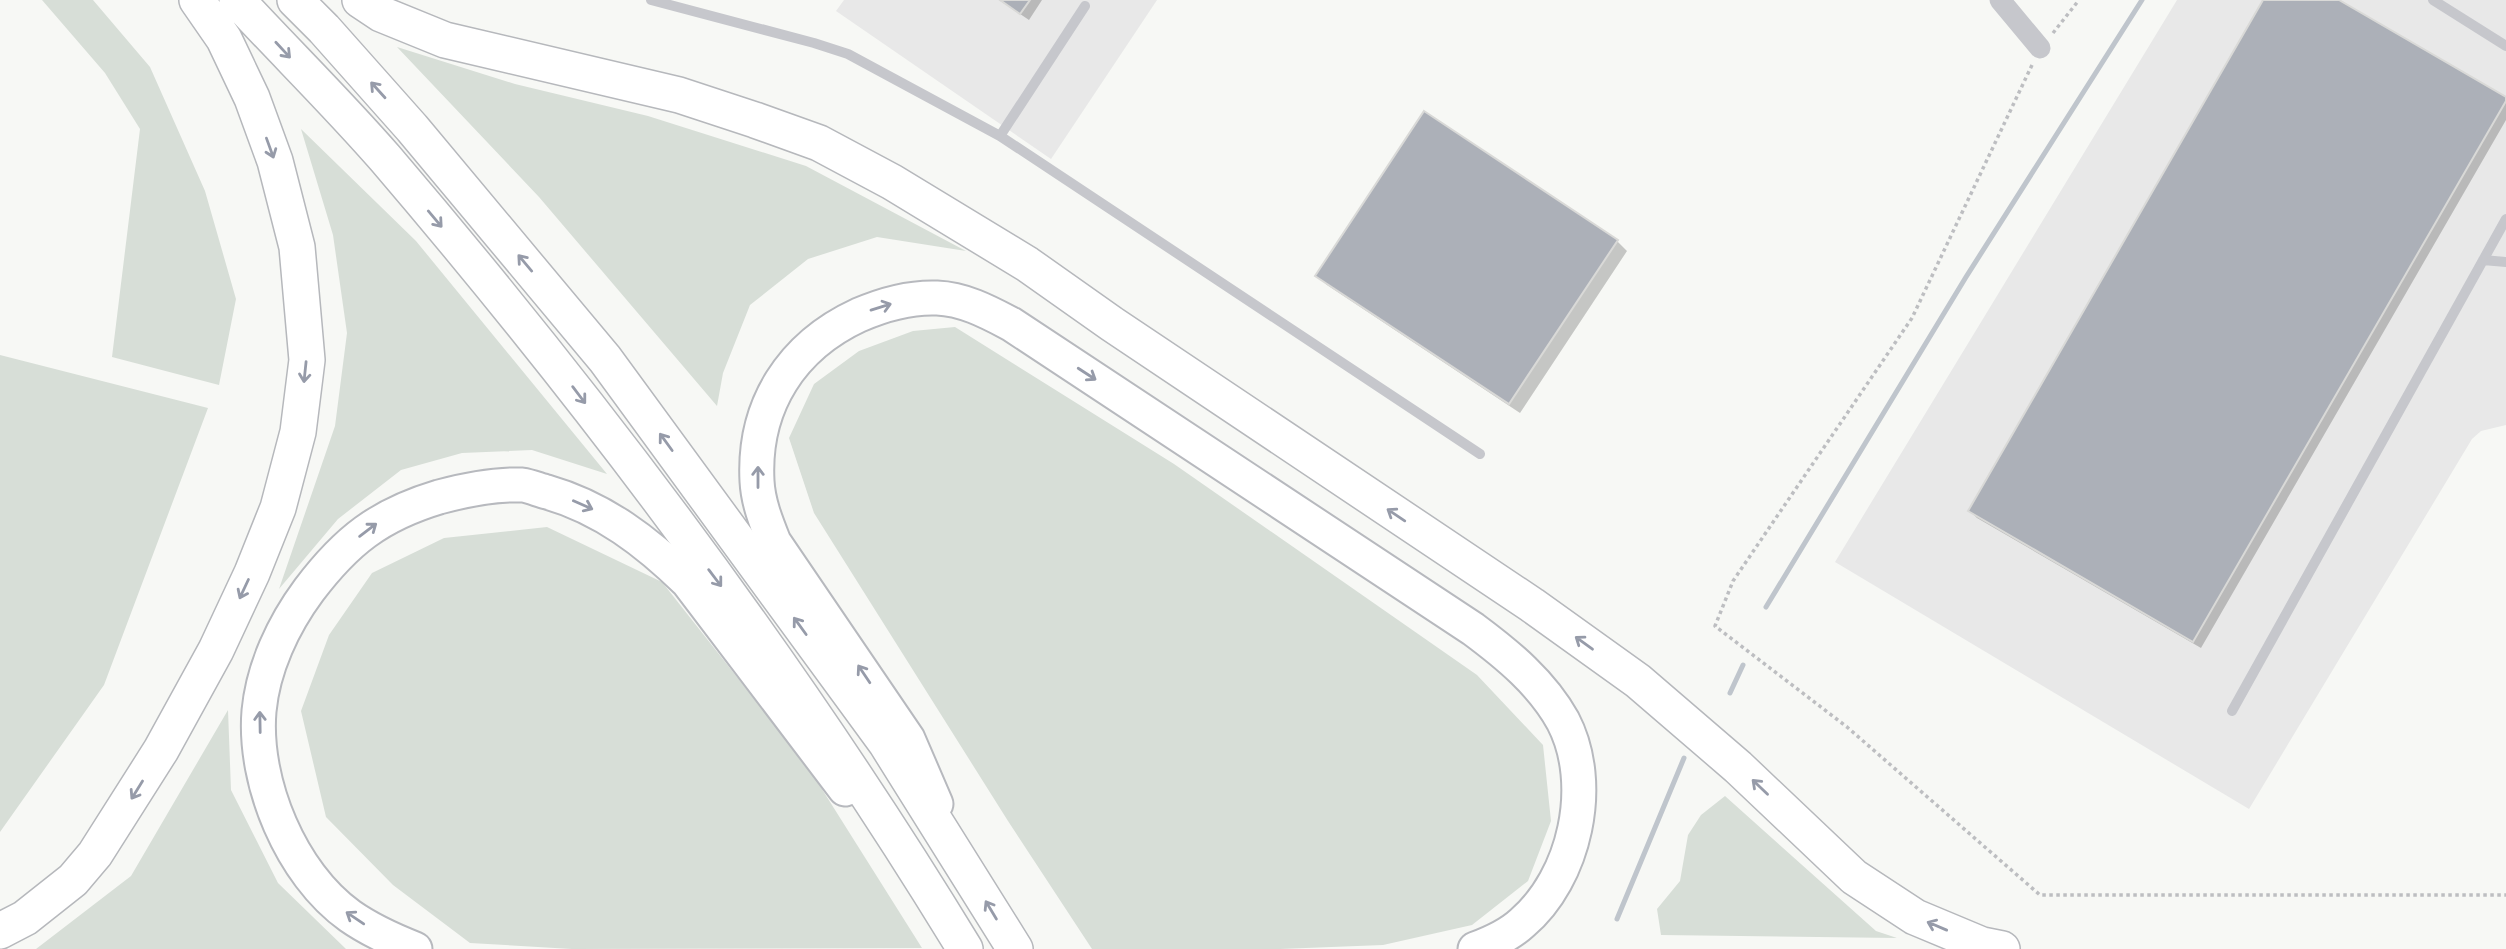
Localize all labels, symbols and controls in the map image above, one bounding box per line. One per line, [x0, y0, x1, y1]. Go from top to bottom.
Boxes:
one-way arrow [275, 41, 292, 58]
one-way arrow [370, 81, 386, 99]
one-way arrow [265, 137, 278, 159]
one-way arrow [427, 210, 443, 228]
one-way arrow [517, 255, 533, 273]
one-way arrow [869, 300, 891, 313]
one-way arrow [299, 360, 312, 383]
one-way arrow [1077, 367, 1096, 381]
one-way arrow [572, 385, 587, 404]
one-way arrow [658, 433, 673, 452]
one-way arrow [751, 466, 765, 489]
one-way arrow [572, 499, 593, 512]
one-way arrow [1387, 507, 1407, 521]
one-way arrow [358, 522, 376, 537]
one-way arrow [707, 568, 722, 587]
one-way arrow [237, 578, 250, 600]
one-way arrow [793, 617, 807, 636]
one-way arrow [1576, 635, 1594, 650]
one-way arrow [857, 665, 871, 684]
one-way arrow [253, 710, 266, 733]
one-way arrow [1752, 779, 1769, 796]
one-way arrow [130, 780, 145, 799]
one-way arrow [984, 901, 998, 921]
one-way arrow [346, 911, 365, 925]
one-way arrow [1927, 919, 1949, 932]

